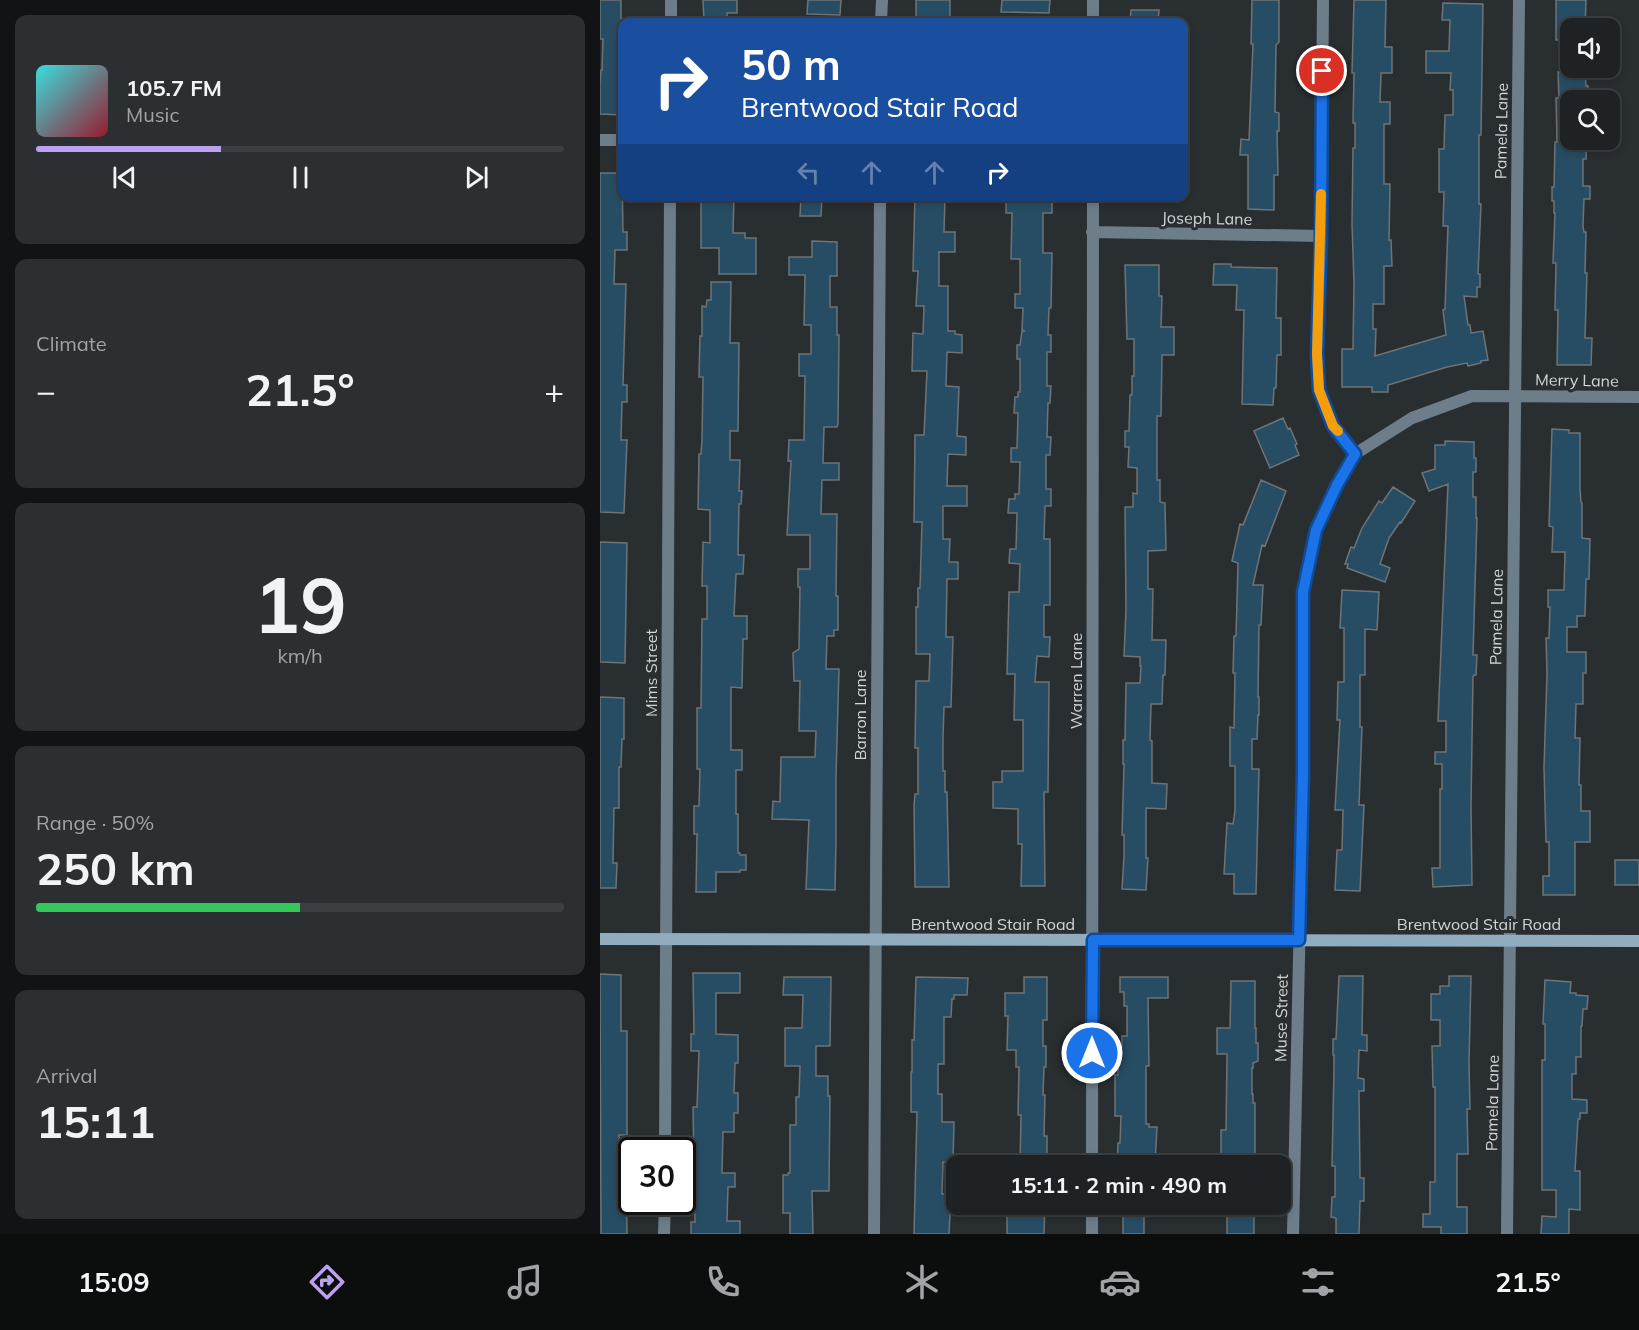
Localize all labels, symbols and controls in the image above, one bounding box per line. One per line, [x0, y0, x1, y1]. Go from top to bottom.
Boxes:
map controls [1560, 18, 1620, 150]
button: sound [1560, 18, 1620, 78]
text: 50 m [741, 38, 841, 91]
icon: right [642, 42, 720, 120]
pin [1296, 45, 1347, 96]
icon: arrive [1305, 54, 1338, 87]
text: 105.7 FM [126, 74, 222, 102]
street label: Pamela Lane [1490, 83, 1512, 179]
text: Brentwood Stair Road [741, 90, 1018, 124]
button: search [1560, 90, 1620, 150]
text: Music [126, 102, 179, 127]
icon: left [792, 156, 825, 189]
icon: ahead [855, 156, 888, 189]
icon: ahead [918, 156, 951, 189]
icon: right [981, 156, 1014, 189]
icon: previous [108, 161, 141, 194]
icon: pause [284, 161, 317, 194]
icon: next [460, 161, 493, 194]
street label: Joseph Lane [1162, 207, 1252, 229]
text: Climate [36, 331, 107, 356]
text: 21.5° [245, 361, 355, 417]
street label: Merry Lane [1535, 369, 1619, 391]
text: − [36, 370, 56, 411]
text: + [544, 370, 564, 411]
text: 19 [253, 555, 347, 653]
street label: Pamela Lane [1485, 569, 1507, 665]
street label: Mims Street [641, 629, 661, 717]
street label: Warren Lane [1066, 633, 1086, 729]
text: km/h [277, 643, 323, 668]
street label: Barron Lane [850, 669, 870, 761]
text: Range · 50% [36, 810, 154, 835]
text: 250 km [36, 840, 195, 896]
street label: Brentwood Stair Road [911, 914, 1075, 934]
street label: Brentwood Stair Road [1397, 914, 1561, 934]
street label: Muse Street [1270, 973, 1292, 1062]
position arrow [1060, 1021, 1124, 1085]
street label: Pamela Lane [1481, 1055, 1503, 1151]
text: Arrival [36, 1063, 97, 1088]
text: 15:11 [36, 1093, 155, 1149]
speed limit sign: 30 [618, 1137, 696, 1215]
text: 15:11 · 2 min · 490 m [1010, 1171, 1227, 1199]
icon: directions [306, 1261, 348, 1303]
icon: music [504, 1261, 546, 1303]
icon: phone [702, 1261, 744, 1303]
icon: climate [901, 1261, 943, 1303]
icon: car [1099, 1261, 1141, 1303]
icon: filters [1297, 1261, 1339, 1303]
text: 15:09 [78, 1265, 150, 1299]
text: 21.5° [1495, 1265, 1561, 1299]

